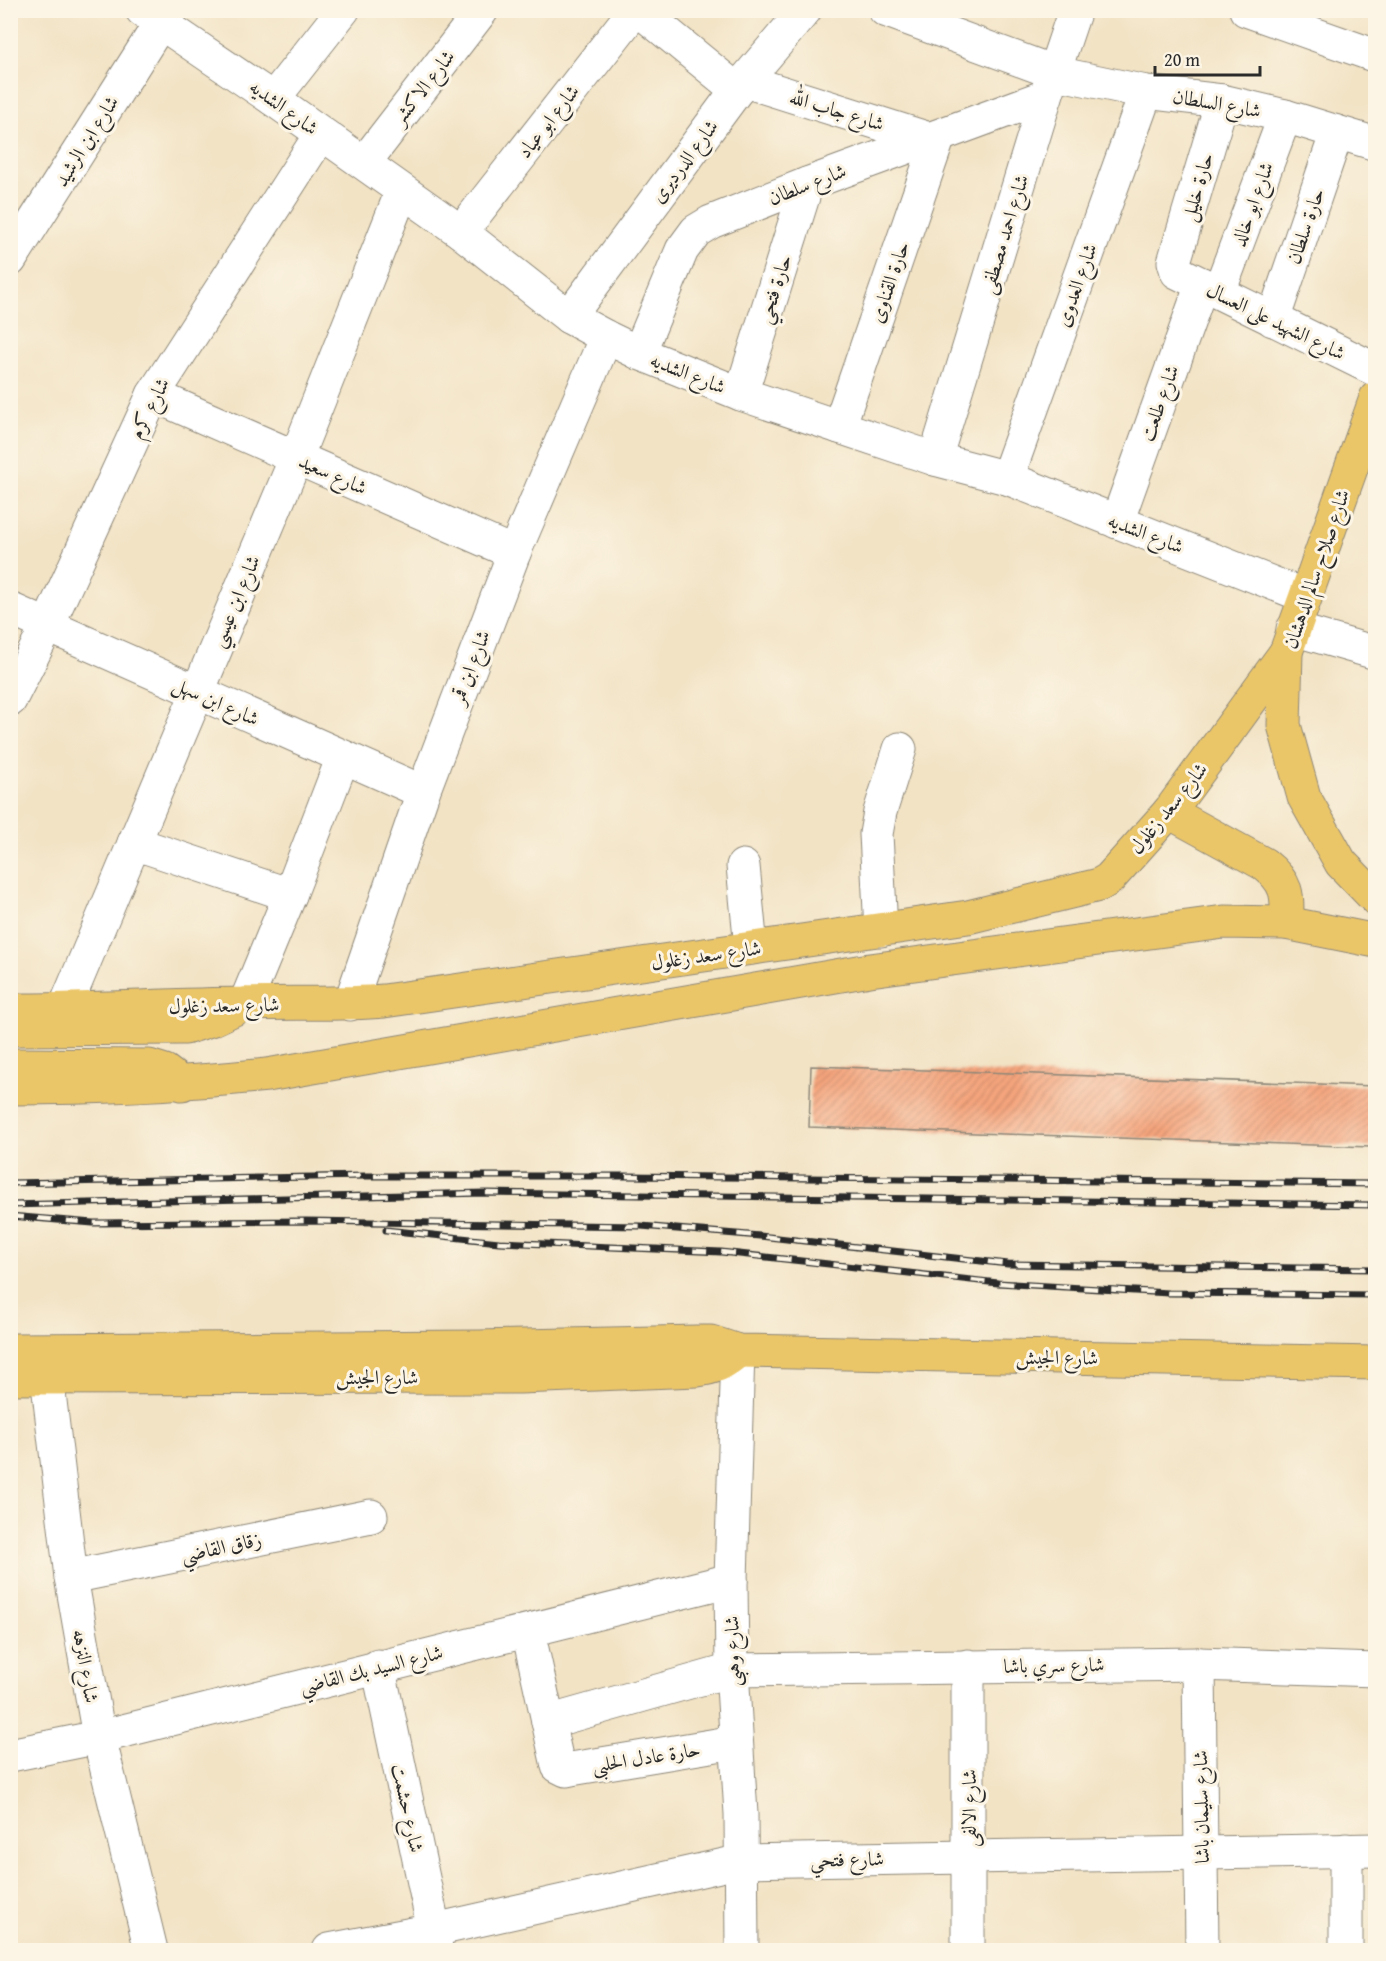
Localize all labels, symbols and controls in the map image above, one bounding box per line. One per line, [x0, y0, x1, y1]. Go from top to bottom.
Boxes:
scale bar [1155, 39, 1260, 77]
street label: شارع الاكشر [383, 43, 464, 134]
text: 20 m [1164, 46, 1200, 73]
street label: شارع الشديه [241, 72, 325, 145]
street label: شارع ابو عياد [510, 78, 589, 166]
street label: شارع السلطان [1170, 80, 1264, 128]
street label: شارع جاب الله [785, 81, 888, 142]
street label: شارع ابن الرشيد [46, 89, 129, 194]
street label: شارع الدرديرى [643, 113, 728, 211]
street label: حارة خليل [1173, 149, 1221, 225]
street label: شارع سلطان [764, 155, 851, 215]
street label: شارع ابو خالد [1223, 158, 1284, 251]
street label: شارع احمد مصطفى [972, 171, 1039, 298]
street label: حارة سلطان [1278, 184, 1331, 268]
street label: حارة القناوى [861, 237, 916, 327]
street label: شارع العدوى [1047, 239, 1108, 332]
street label: حارة فتحي [749, 251, 803, 329]
street label: شارع الشهيد على العسال [1200, 274, 1350, 370]
street label: شارع الشديه [645, 344, 730, 405]
street label: شارع طلعت [1131, 361, 1189, 446]
street label: شارع كرم [121, 372, 180, 445]
street label: شارع سعيد [293, 446, 372, 505]
street label: شارع صلاح سالم الدهشان [1275, 485, 1360, 654]
street label: شارع الشديه [1103, 505, 1188, 564]
street label: شارع ابن عيسي [202, 550, 272, 653]
street label: شارع ابن قمر [441, 625, 501, 711]
street label: شارع ابن سهل [167, 669, 264, 736]
street label: شارع سعد زغلول [1121, 755, 1217, 862]
street label: شارع سعد زغلول [649, 932, 763, 981]
street label: شارع سعد زغلول [168, 989, 280, 1024]
street label: شارع الجيش [1015, 1341, 1099, 1376]
street label: شارع الجيش [336, 1362, 418, 1395]
street label: زقاق القاضي [178, 1524, 265, 1574]
street label: شارع وهبى [716, 1615, 751, 1687]
street label: شارع النزهه [62, 1627, 107, 1706]
street label: شارع السيد بك القاضي [296, 1637, 447, 1705]
street label: شارع سري باشا [1003, 1649, 1105, 1684]
street label: حارة عادل الحلبى [589, 1734, 703, 1782]
street label: شارع سليمان باشا [1185, 1750, 1220, 1864]
street label: شارع حشمت [381, 1761, 432, 1856]
street label: شارع الالفى [954, 1769, 987, 1847]
street label: شارع فتحي [810, 1843, 884, 1879]

